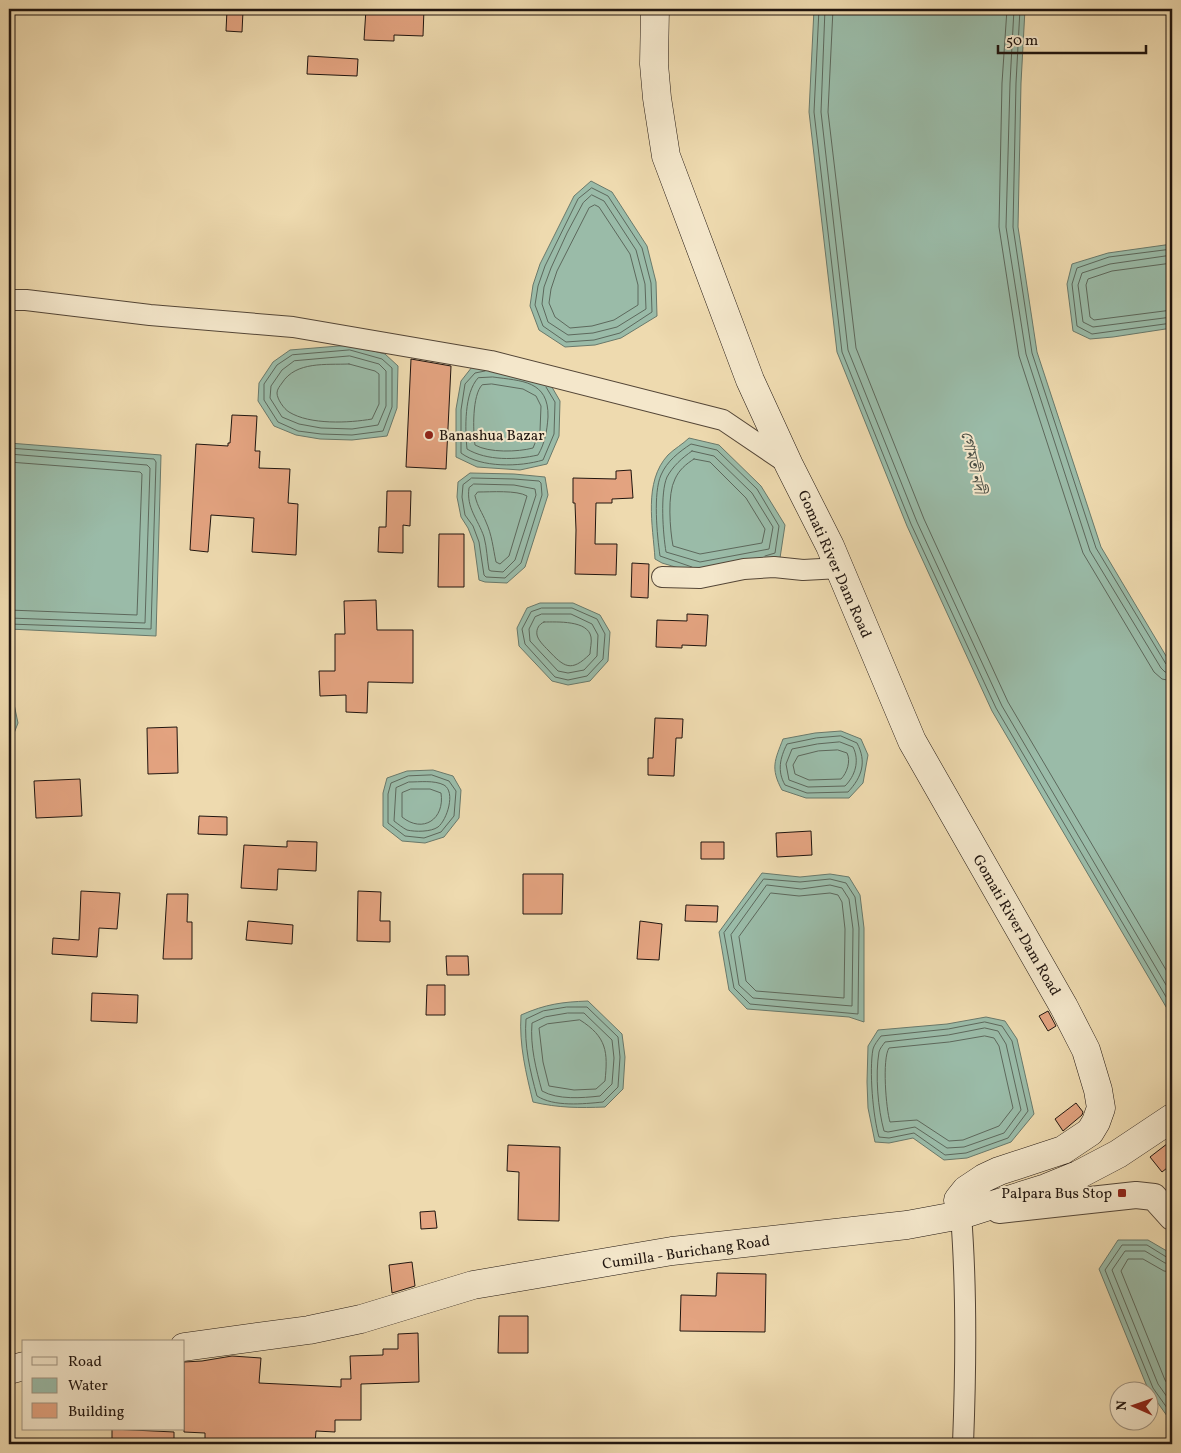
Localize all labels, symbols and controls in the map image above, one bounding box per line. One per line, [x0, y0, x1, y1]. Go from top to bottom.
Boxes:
scale bar [998, 22, 1146, 54]
text: 50 m [1006, 31, 1038, 52]
place label: Banashua Bazar [439, 426, 545, 447]
marker: Banashua Bazar [423, 429, 435, 441]
water label: গোমতী নদী [954, 429, 990, 498]
street label: Gomati River Dam Road [792, 487, 876, 642]
street label: Gomati River Dam Road [967, 851, 1065, 1000]
place label: Palpara Bus Stop [1001, 1184, 1112, 1205]
marker: Palpara Bus Stop [1116, 1187, 1128, 1199]
street label: Cumilla - Burichang Road [601, 1231, 771, 1276]
legend [22, 1340, 185, 1430]
text: Road [68, 1352, 102, 1373]
text: Water [68, 1376, 108, 1397]
north arrow [1108, 1380, 1158, 1430]
text: N [1113, 1400, 1132, 1411]
text: Building [68, 1402, 125, 1423]

